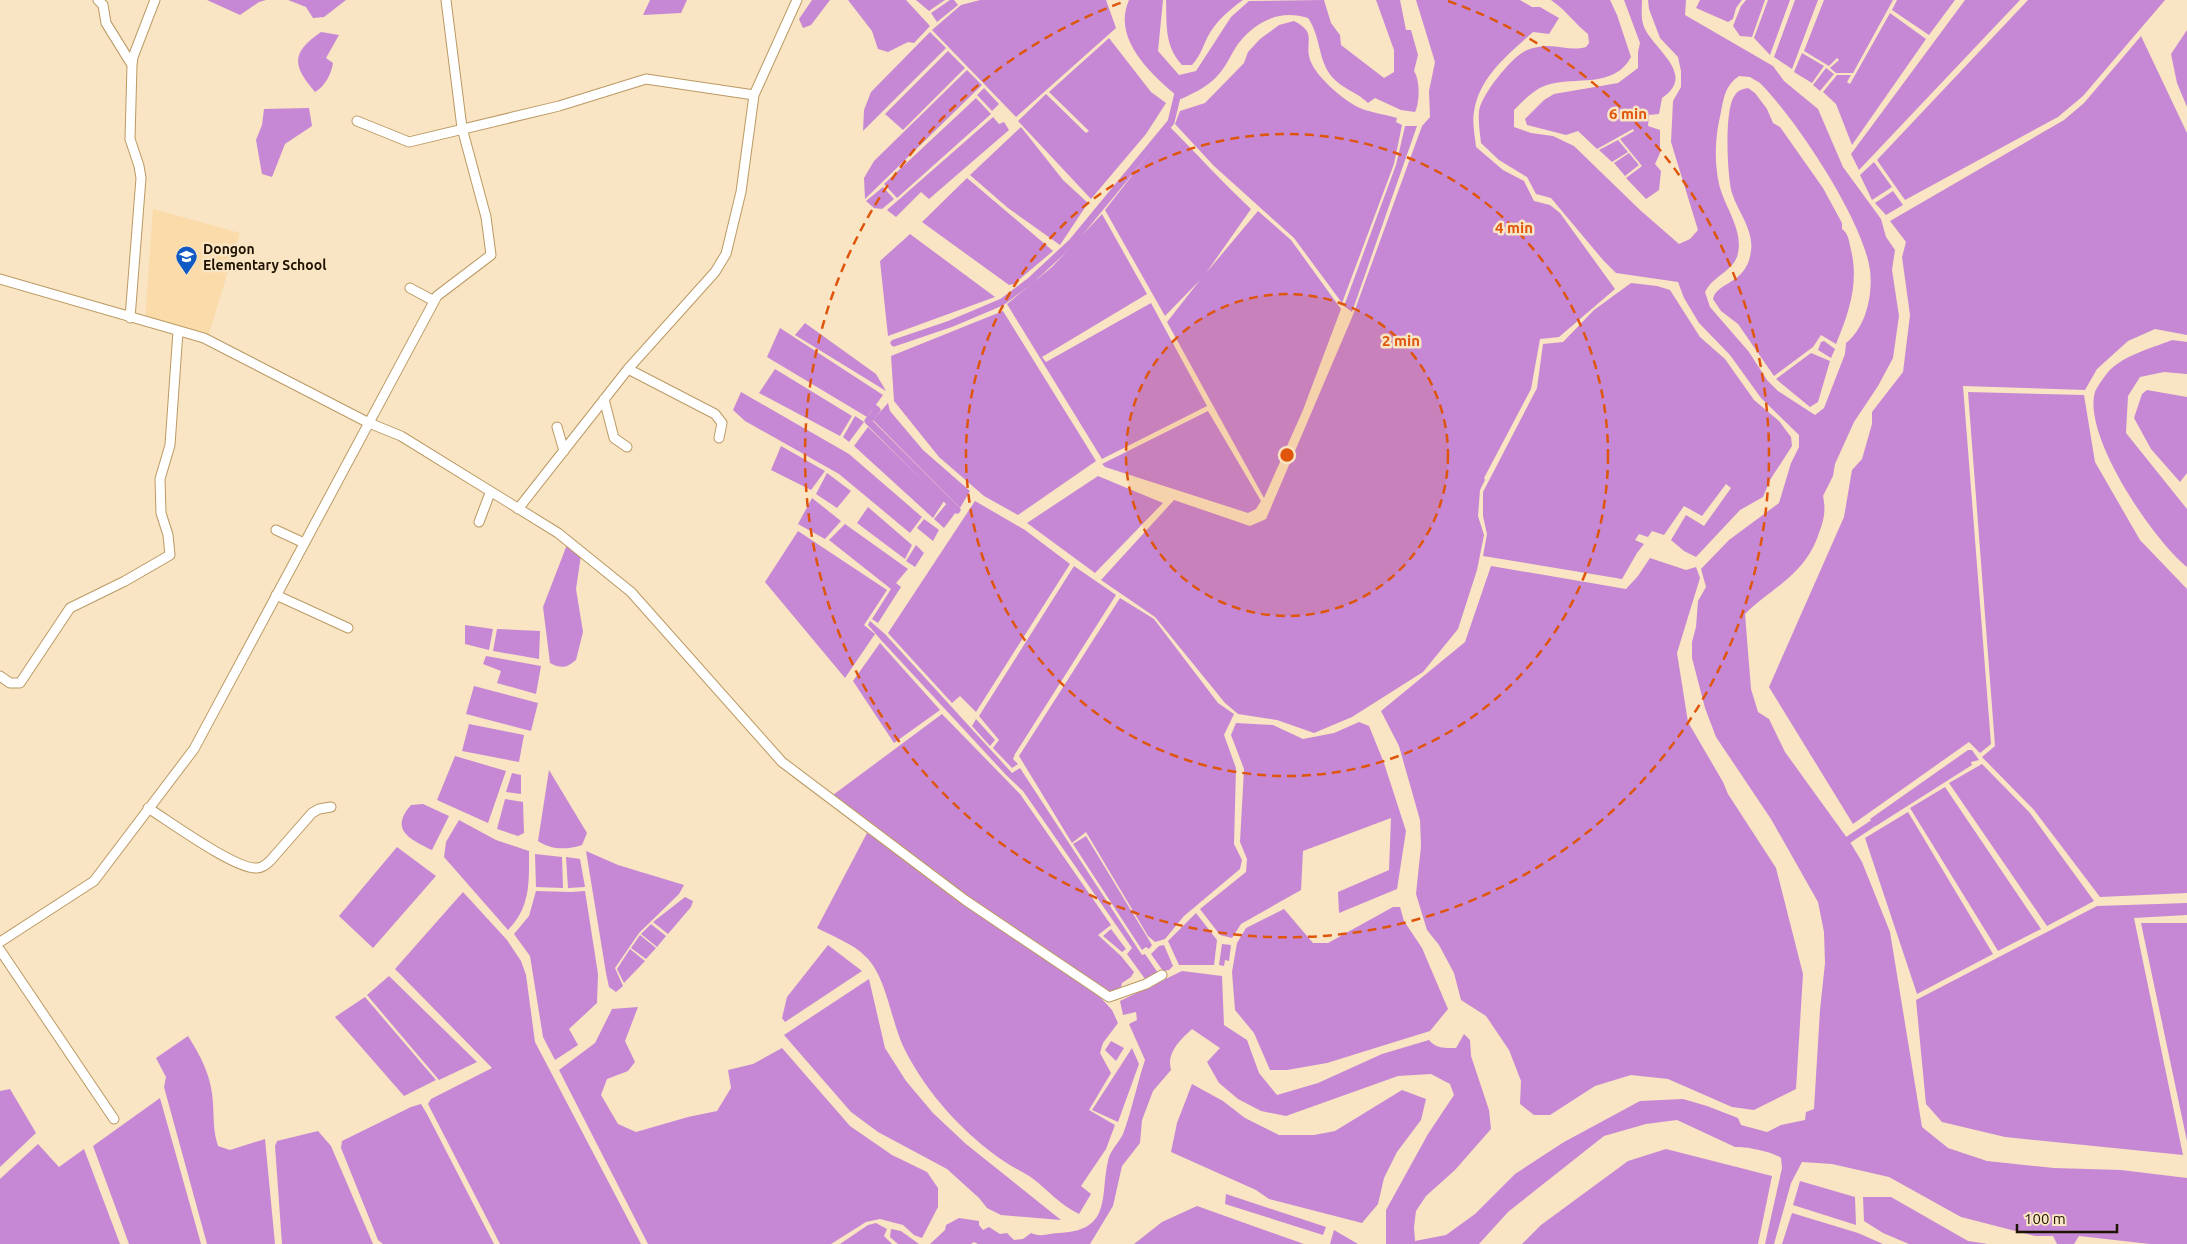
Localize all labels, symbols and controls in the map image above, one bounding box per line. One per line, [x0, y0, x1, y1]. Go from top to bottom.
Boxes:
text: 6 min [1609, 105, 1647, 122]
text: 4 min [1495, 219, 1533, 236]
place label: Dongon Elementary School [203, 241, 326, 273]
school or university icon: Dongon Elementary School [175, 245, 199, 276]
text: 2 min [1382, 332, 1420, 349]
centre of rings [1278, 446, 1296, 464]
scale bar [2017, 1202, 2117, 1234]
text: 100 m [2024, 1210, 2066, 1227]

